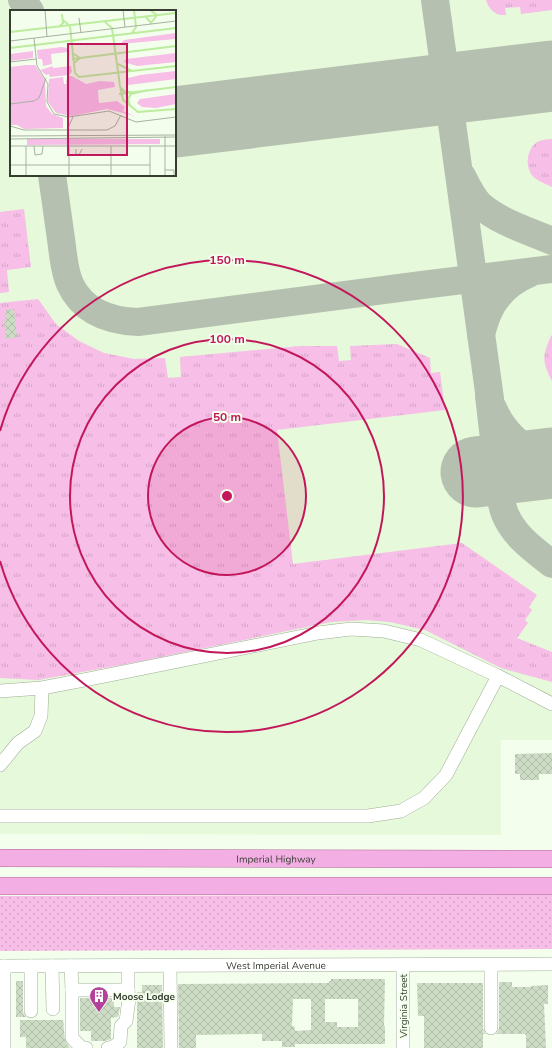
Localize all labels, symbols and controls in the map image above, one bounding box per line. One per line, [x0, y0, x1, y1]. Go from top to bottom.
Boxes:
inset map [10, 10, 176, 176]
text: 150 m [209, 252, 245, 268]
text: 100 m [209, 331, 245, 347]
text: 50 m [213, 409, 241, 425]
centre of rings [220, 489, 234, 503]
street label: Imperial Highway [236, 852, 316, 867]
street label: West Imperial Avenue [226, 959, 326, 973]
street label: Virginia Street [397, 973, 411, 1039]
building icon: Moose Lodge [88, 985, 110, 1013]
place label: Moose Lodge [113, 990, 176, 1004]

